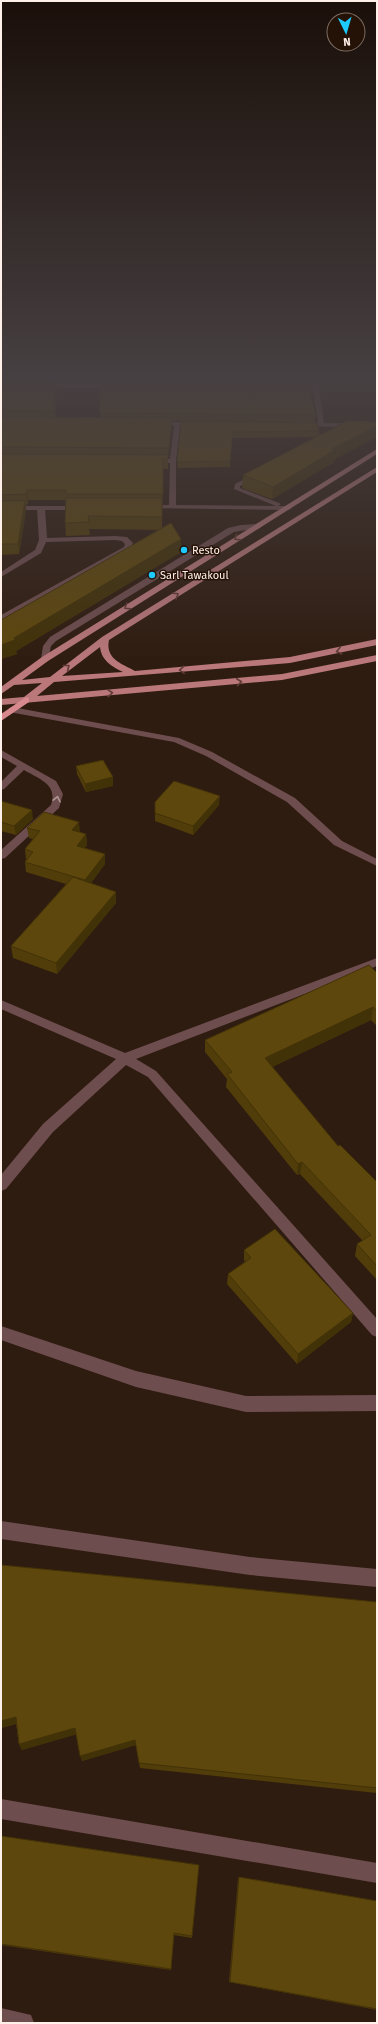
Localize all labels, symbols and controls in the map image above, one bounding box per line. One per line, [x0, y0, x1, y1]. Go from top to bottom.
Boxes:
north arrow [326, 12, 366, 52]
text: N [343, 35, 351, 48]
one-way arrow [234, 534, 241, 541]
place label: Resto [192, 544, 220, 557]
marker: Resto [179, 545, 189, 555]
place label: Sarl Tawakoul [160, 569, 229, 582]
marker: Sarl Tawakoul [147, 570, 157, 580]
one-way arrow [172, 593, 179, 600]
one-way arrow [124, 603, 131, 610]
one-way arrow [336, 646, 342, 654]
one-way arrow [63, 665, 70, 672]
one-way arrow [179, 666, 185, 675]
one-way arrow [236, 677, 242, 686]
one-way arrow [107, 688, 113, 697]
one-way arrow [52, 796, 60, 803]

